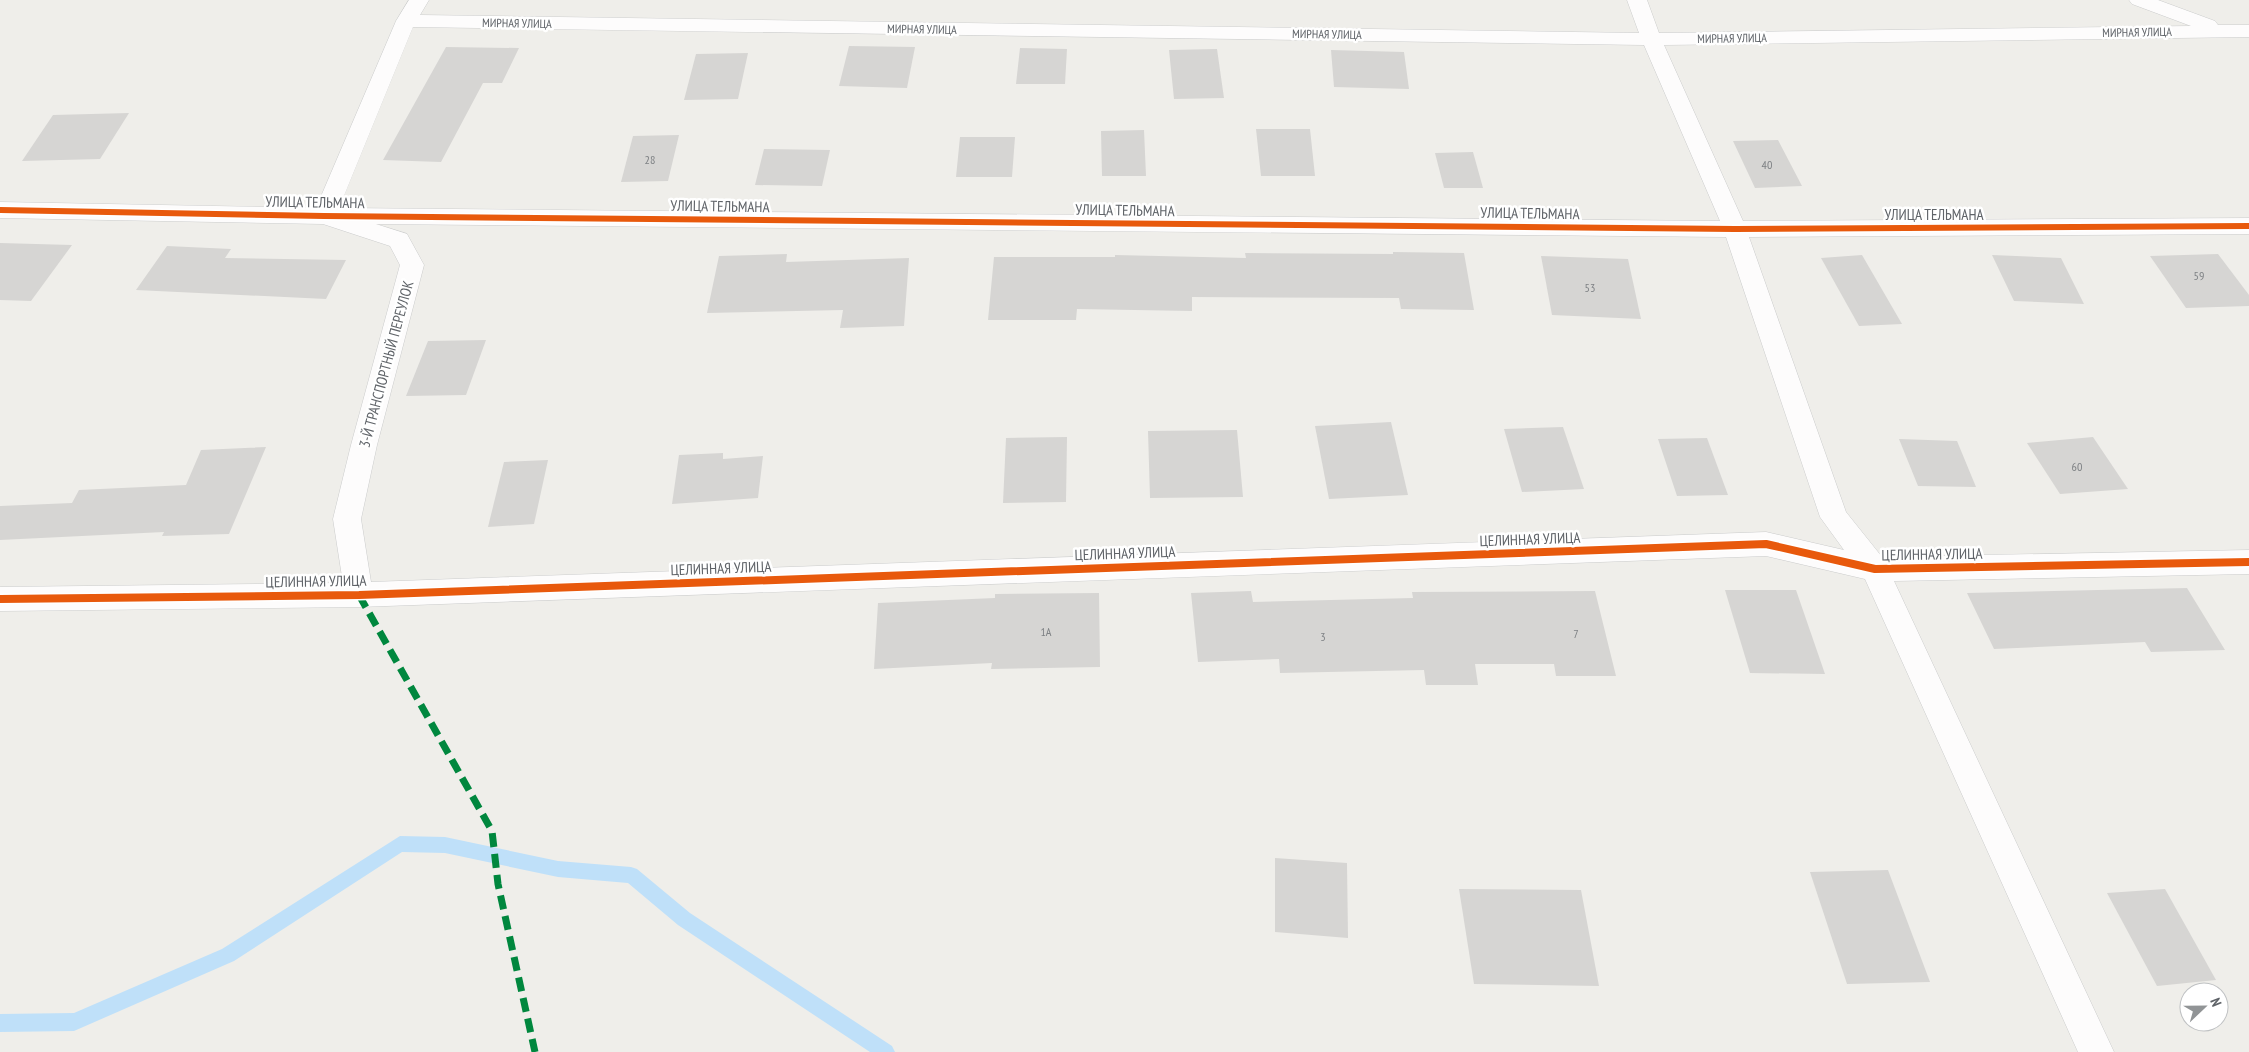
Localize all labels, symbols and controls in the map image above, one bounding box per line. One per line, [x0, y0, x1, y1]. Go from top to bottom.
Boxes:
street label: МИРНАЯ УЛИЦА [482, 15, 552, 31]
street label: МИРНАЯ УЛИЦА [887, 21, 957, 37]
street label: МИРНАЯ УЛИЦА [2102, 24, 2172, 40]
street label: МИРНАЯ УЛИЦА [1292, 26, 1362, 42]
street label: МИРНАЯ УЛИЦА [1697, 30, 1767, 46]
house number: 28 [645, 152, 655, 167]
house number: 40 [1762, 157, 1772, 172]
street label: УЛИЦА ТЕЛЬМАНА [265, 192, 366, 212]
street label: УЛИЦА ТЕЛЬМАНА [670, 196, 771, 216]
street label: УЛИЦА ТЕЛЬМАНА [1075, 200, 1176, 220]
street label: УЛИЦА ТЕЛЬМАНА [1480, 203, 1581, 223]
street label: УЛИЦА ТЕЛЬМАНА [1884, 205, 1984, 224]
house number: 59 [2194, 268, 2204, 283]
street label: 3-Й ТРАНСПОРТНЫЙ ПЕРЕУЛОК [355, 278, 418, 450]
house number: 53 [1585, 280, 1595, 295]
house number: 60 [2072, 459, 2082, 474]
street label: ЦЕЛИННАЯ УЛИЦА [1479, 528, 1582, 550]
street label: ЦЕЛИННАЯ УЛИЦА [1074, 542, 1177, 564]
street label: ЦЕЛИННАЯ УЛИЦА [1881, 544, 1984, 564]
street label: ЦЕЛИННАЯ УЛИЦА [670, 557, 773, 579]
street label: ЦЕЛИННАЯ УЛИЦА [265, 571, 368, 591]
house number: 1А [1040, 624, 1052, 639]
house number: 7 [1573, 626, 1579, 641]
house number: 3 [1320, 629, 1326, 644]
north arrow [2179, 982, 2229, 1032]
text: N [2206, 995, 2226, 1009]

